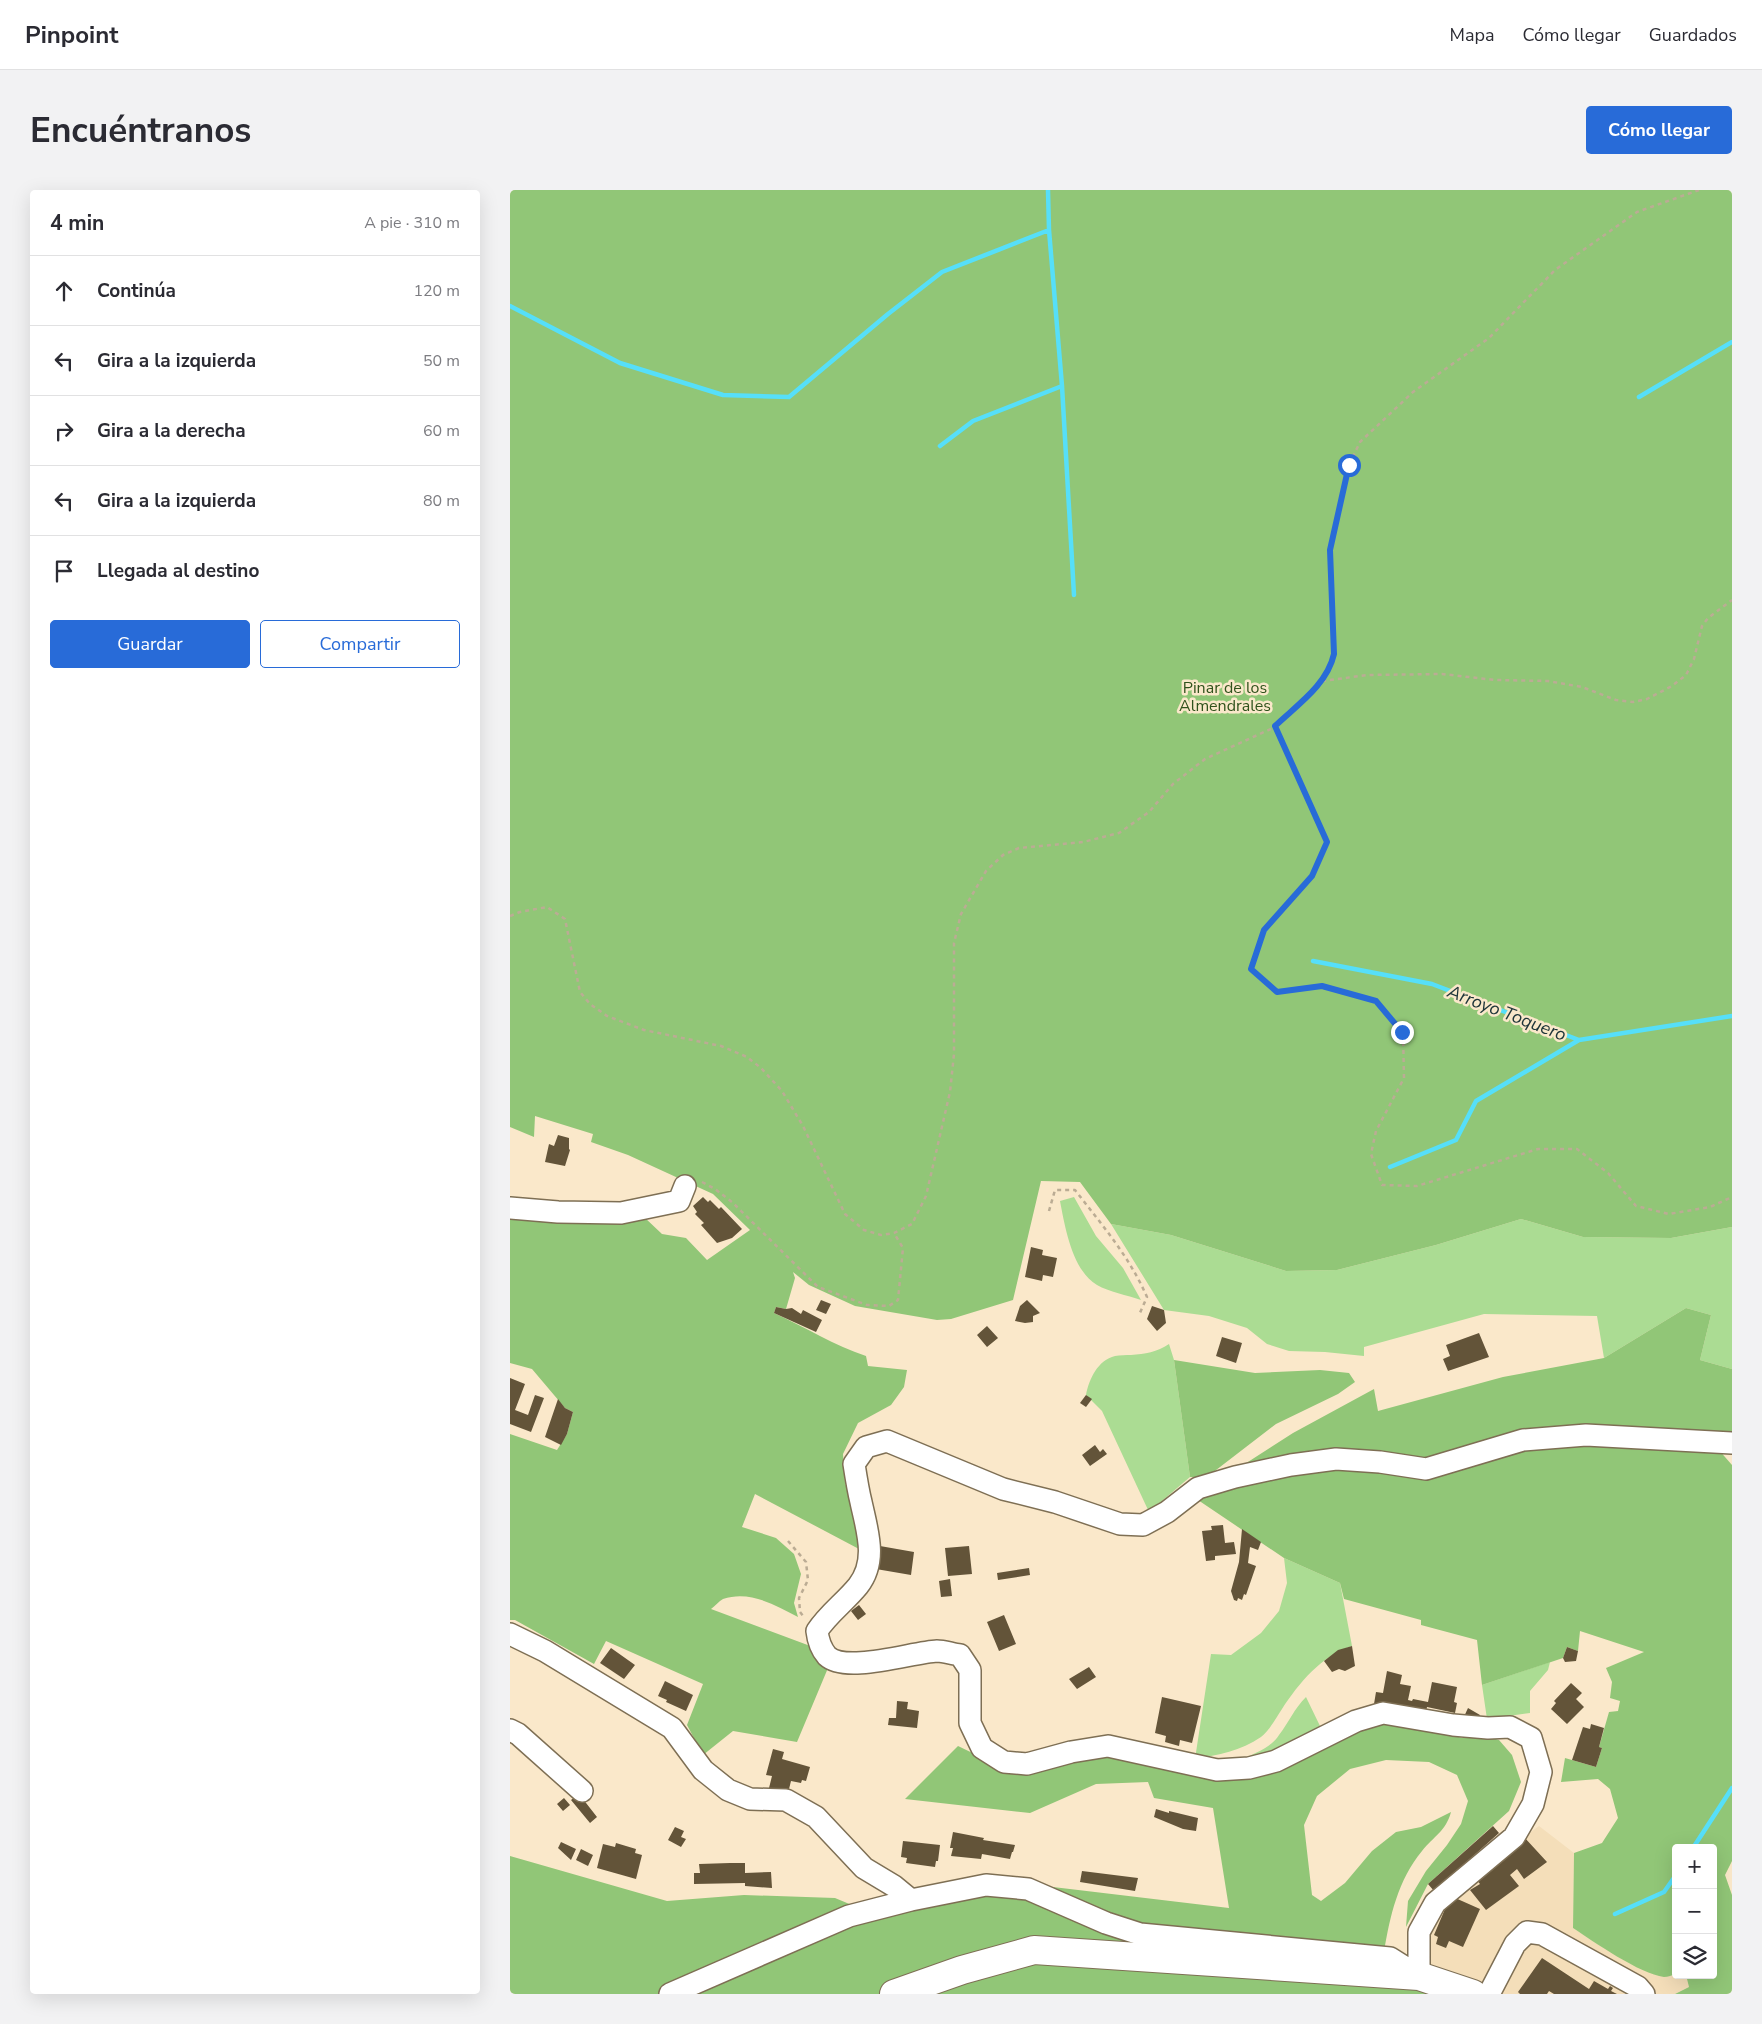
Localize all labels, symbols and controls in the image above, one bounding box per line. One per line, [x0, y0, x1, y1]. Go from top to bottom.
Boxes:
text: Pinpoint [25, 19, 118, 51]
text: Mapa [1450, 23, 1495, 47]
text: Cómo llegar [1523, 23, 1621, 47]
text: Guardados [1649, 23, 1737, 47]
button: Cómo llegar [1586, 106, 1732, 154]
text: Encuéntranos [30, 107, 251, 154]
text: 4 min [50, 209, 104, 237]
text: A pie · 310 m [364, 212, 460, 234]
icon: ahead [50, 277, 78, 305]
text: Continúa [97, 278, 176, 304]
text: 120 m [413, 280, 460, 302]
icon: left [50, 347, 78, 375]
text: Gira a la izquierda [97, 348, 256, 374]
text: 50 m [423, 350, 460, 372]
icon: right [50, 417, 78, 445]
text: Gira a la derecha [97, 418, 246, 444]
text: 60 m [423, 420, 460, 442]
route start [1338, 454, 1361, 477]
icon: left [50, 487, 78, 515]
text: Gira a la izquierda [97, 488, 256, 514]
text: 80 m [423, 490, 460, 512]
icon: arrive [50, 557, 78, 585]
text: Llegada al destino [97, 558, 259, 584]
button: Guardar [50, 620, 250, 668]
button: Compartir [260, 620, 460, 668]
park label: Pinar de los Almendrales [1179, 677, 1271, 717]
water label: Arroyo Toquero [1443, 979, 1570, 1047]
route end [1391, 1021, 1414, 1044]
map controls [1672, 1844, 1717, 1979]
button: + [1672, 1844, 1717, 1889]
button: − [1672, 1889, 1717, 1934]
button: layers [1672, 1934, 1717, 1979]

